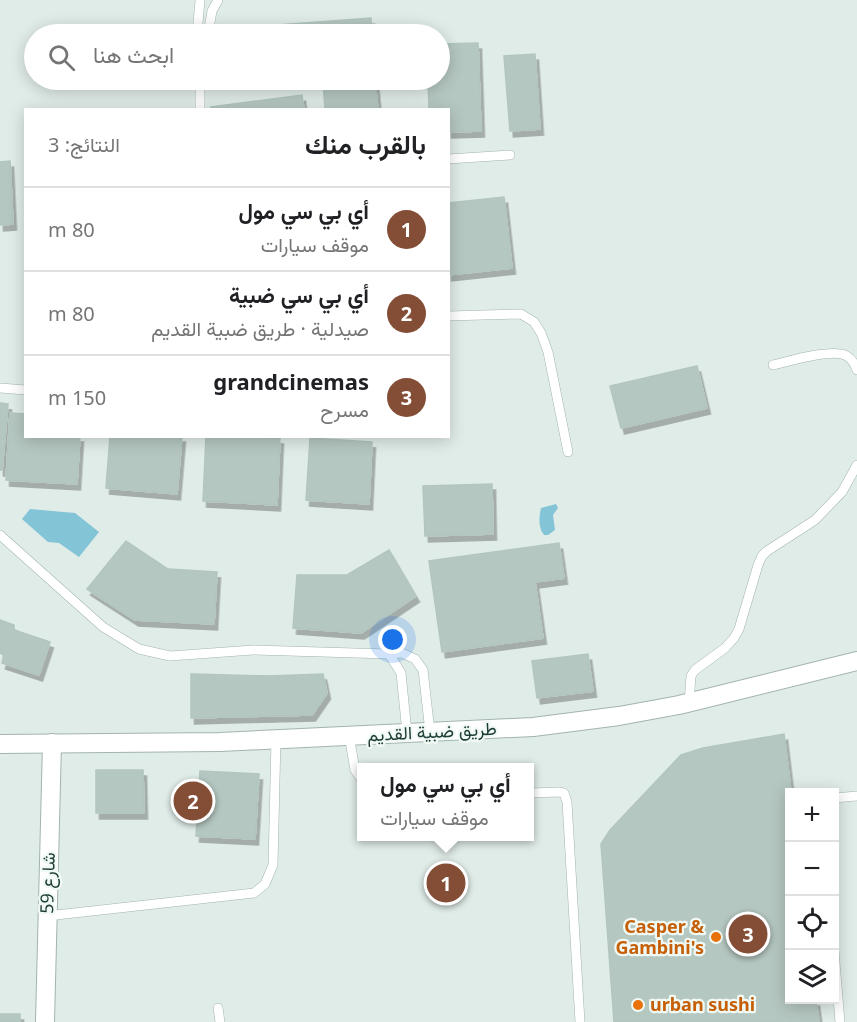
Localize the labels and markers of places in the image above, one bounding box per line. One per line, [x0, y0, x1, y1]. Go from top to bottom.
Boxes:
pin: 2 [174, 778, 212, 824]
pin: 1 [426, 860, 466, 906]
pin: 3 [728, 912, 768, 956]
place label: Casper & Gambini's [616, 914, 704, 959]
marker: Casper & Gambini's [709, 930, 723, 944]
place label: urban sushi [650, 992, 755, 1016]
marker: urban sushi [631, 998, 645, 1012]

